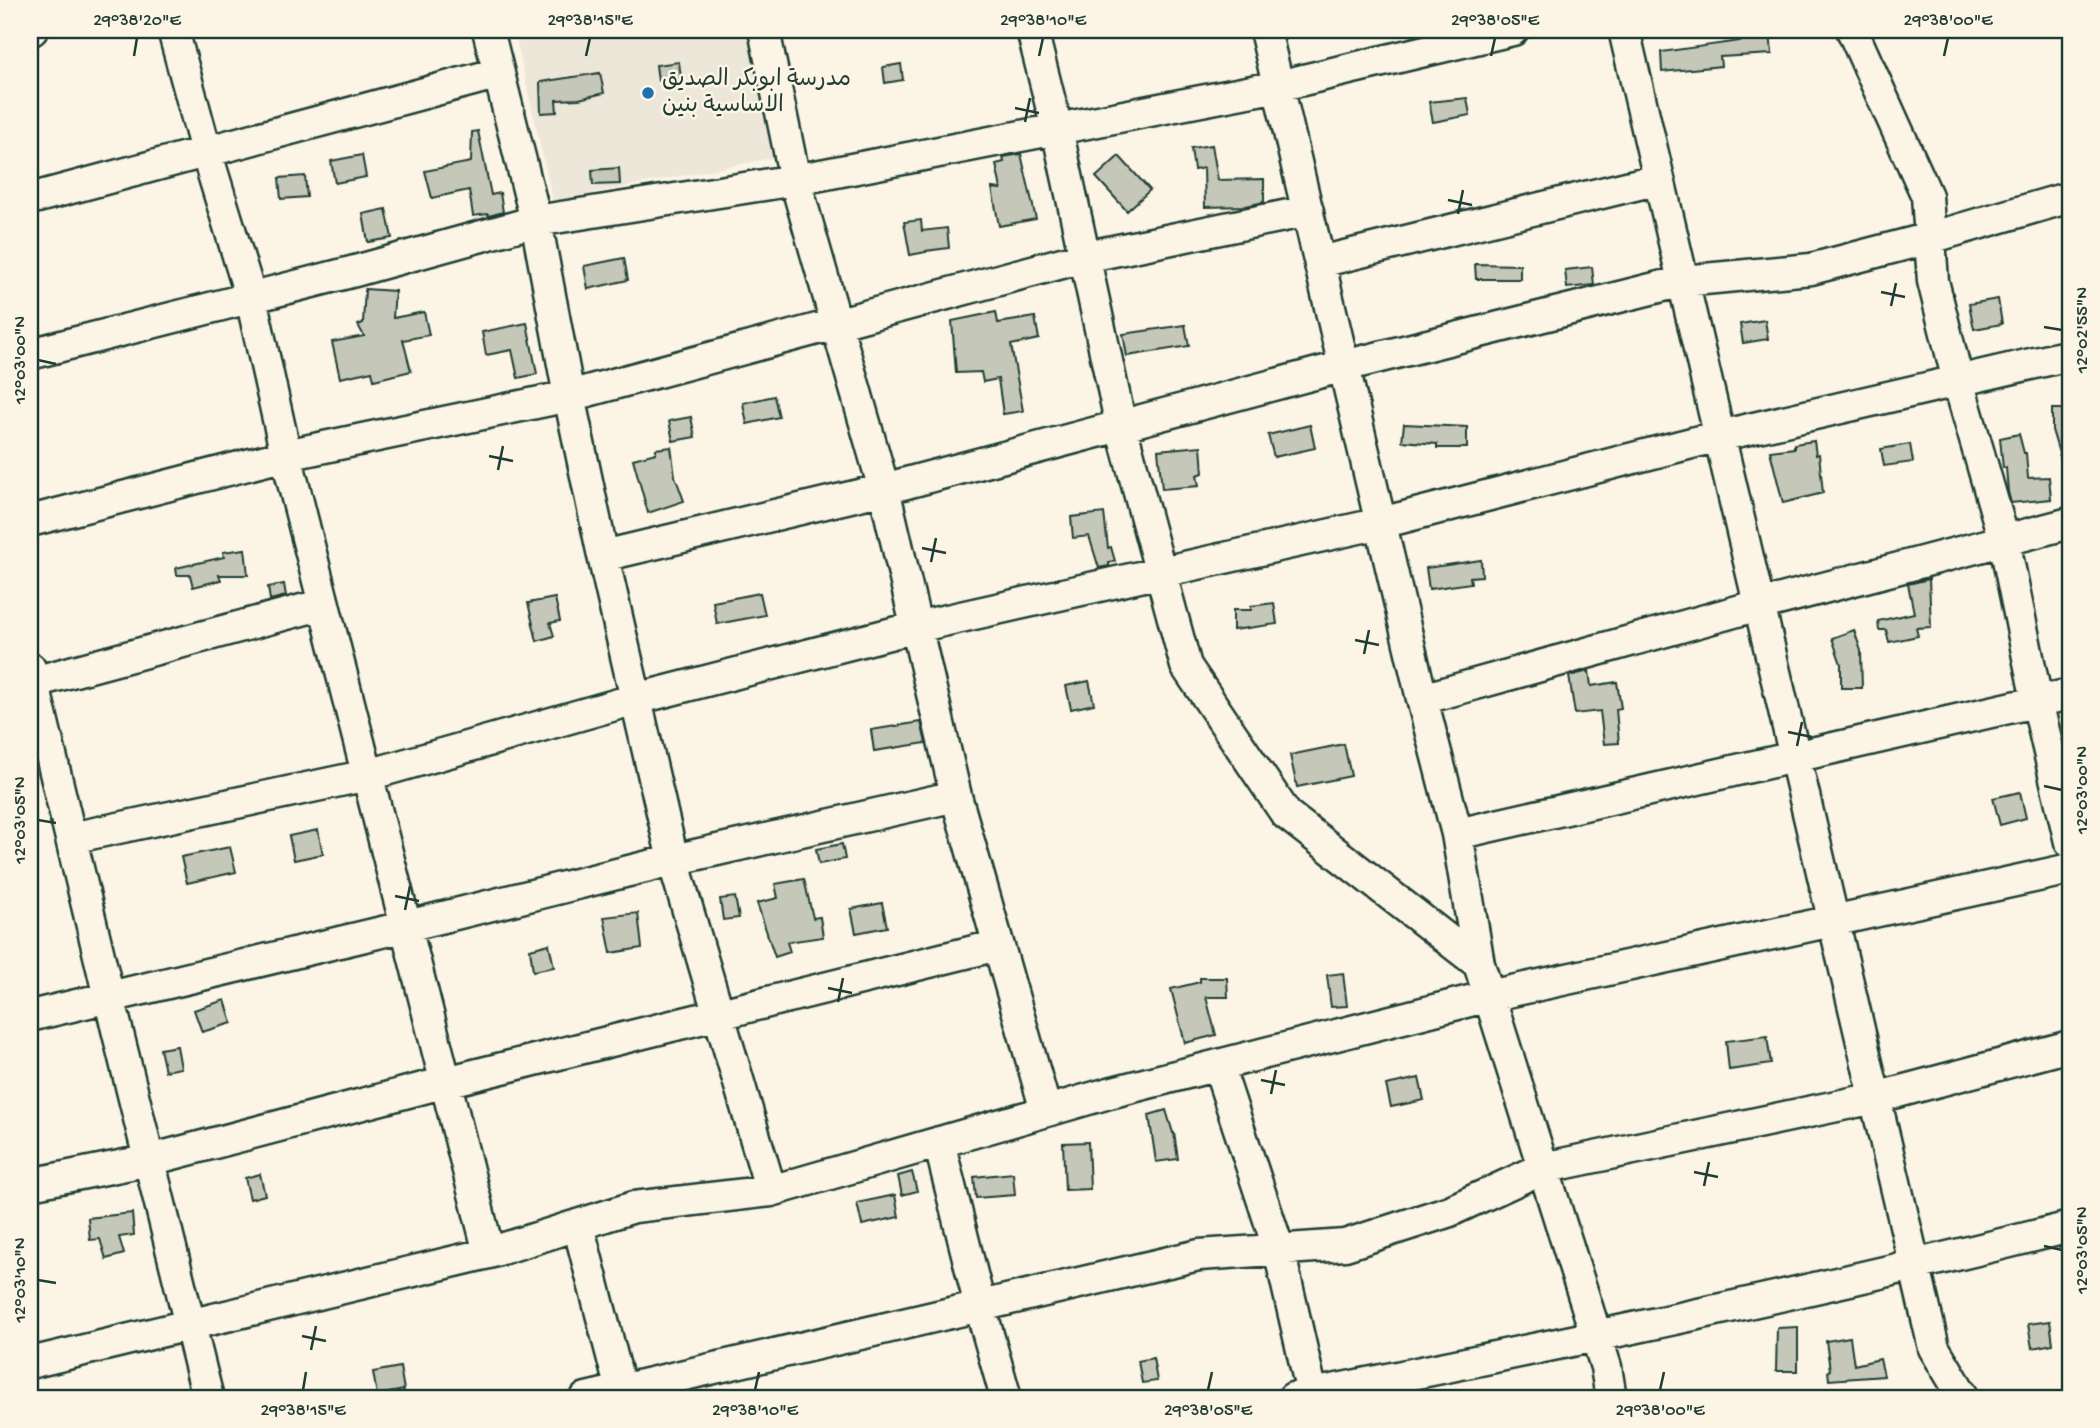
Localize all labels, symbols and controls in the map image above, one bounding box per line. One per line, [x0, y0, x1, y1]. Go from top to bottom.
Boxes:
text: 29°38'20"E [93, 11, 182, 32]
text: 29°38'15"E [547, 11, 633, 32]
text: 29°38'10"E [1000, 11, 1087, 32]
text: 29°38'05"E [1451, 11, 1540, 32]
text: 29°38'00"E [1904, 11, 1993, 32]
place label: مدرسة ابوبكر الصديق الاساسية بنين [662, 67, 851, 120]
marker: مدرسة ابوبكر الصديق الاساسية بنين [640, 85, 656, 101]
text: 12°02'55"N [2073, 287, 2094, 374]
text: 12°03'00"N [11, 316, 32, 405]
text: 12°03'00"N [2073, 746, 2094, 835]
text: 12°03'05"N [11, 776, 32, 865]
text: 12°03'05"N [2073, 1206, 2094, 1295]
text: 12°03'10"N [11, 1237, 32, 1324]
text: 29°38'15"E [260, 1401, 346, 1422]
text: 29°38'10"E [712, 1401, 799, 1422]
text: 29°38'05"E [1164, 1401, 1253, 1422]
text: 29°38'00"E [1616, 1401, 1705, 1422]

